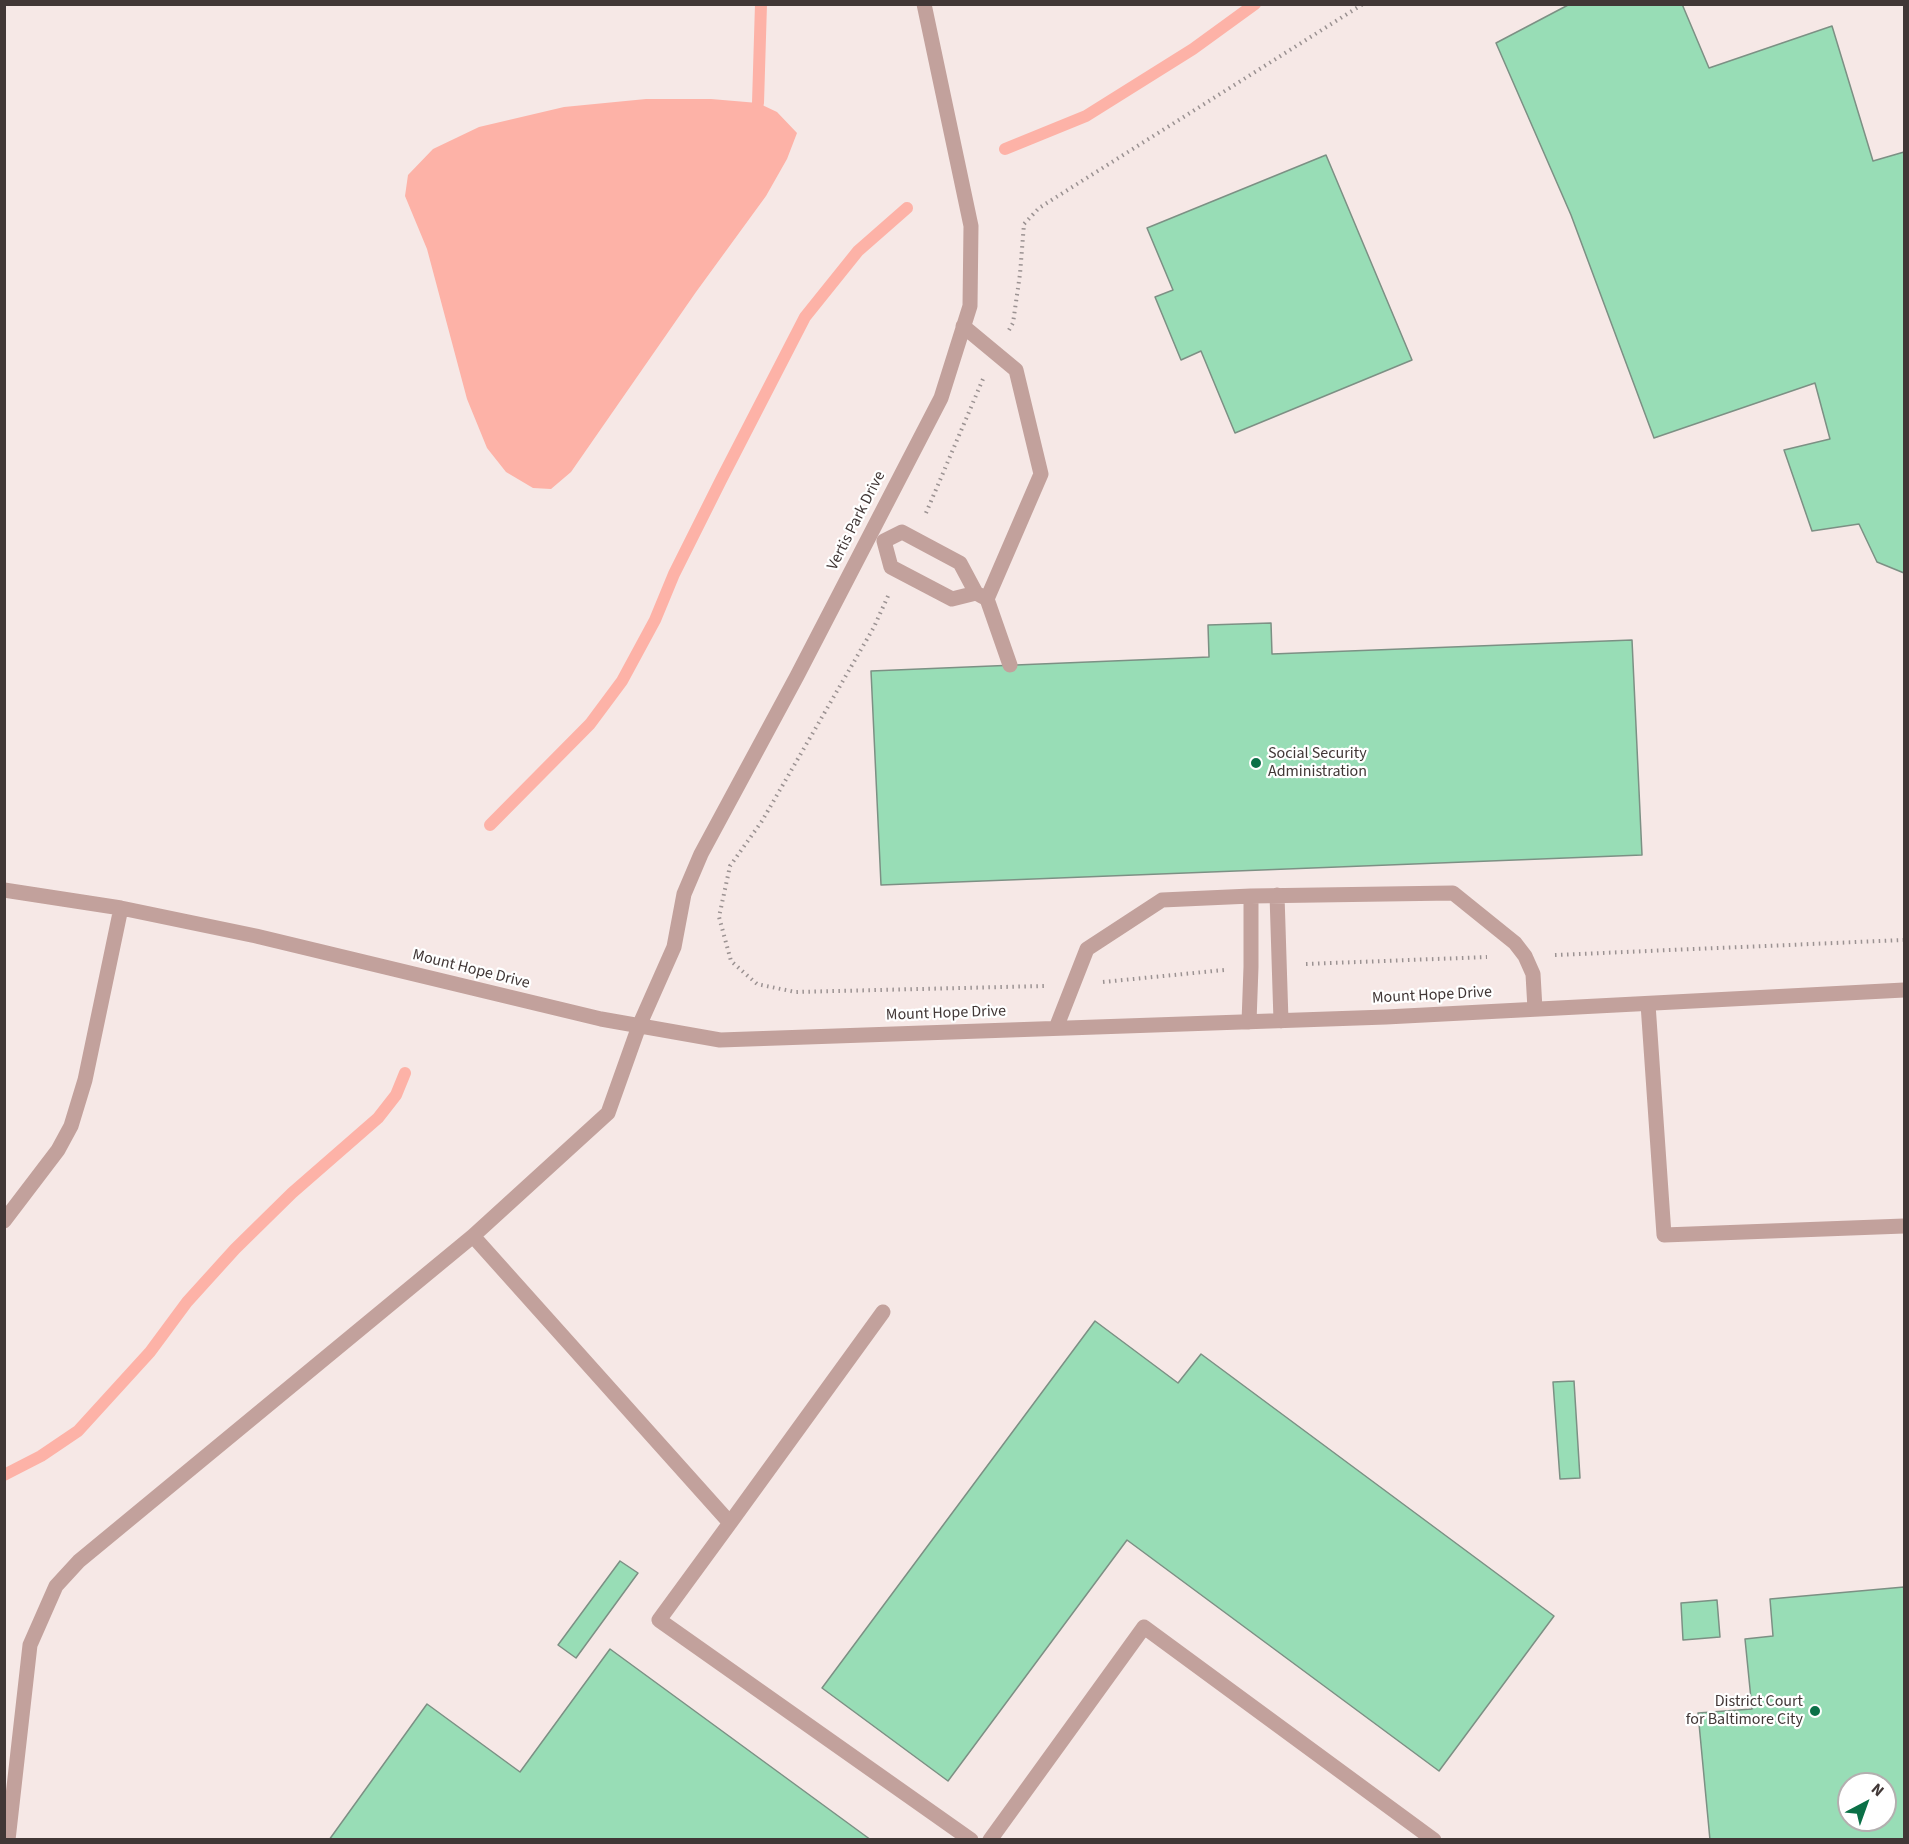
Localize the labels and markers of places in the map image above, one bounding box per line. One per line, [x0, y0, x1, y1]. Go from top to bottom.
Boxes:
place label: Social Security Administration [1268, 744, 1367, 782]
marker: Social Security Administration [1249, 756, 1263, 770]
place label: District Court for Baltimore City [1686, 1692, 1803, 1730]
marker: District Court for Baltimore City [1808, 1704, 1822, 1718]

